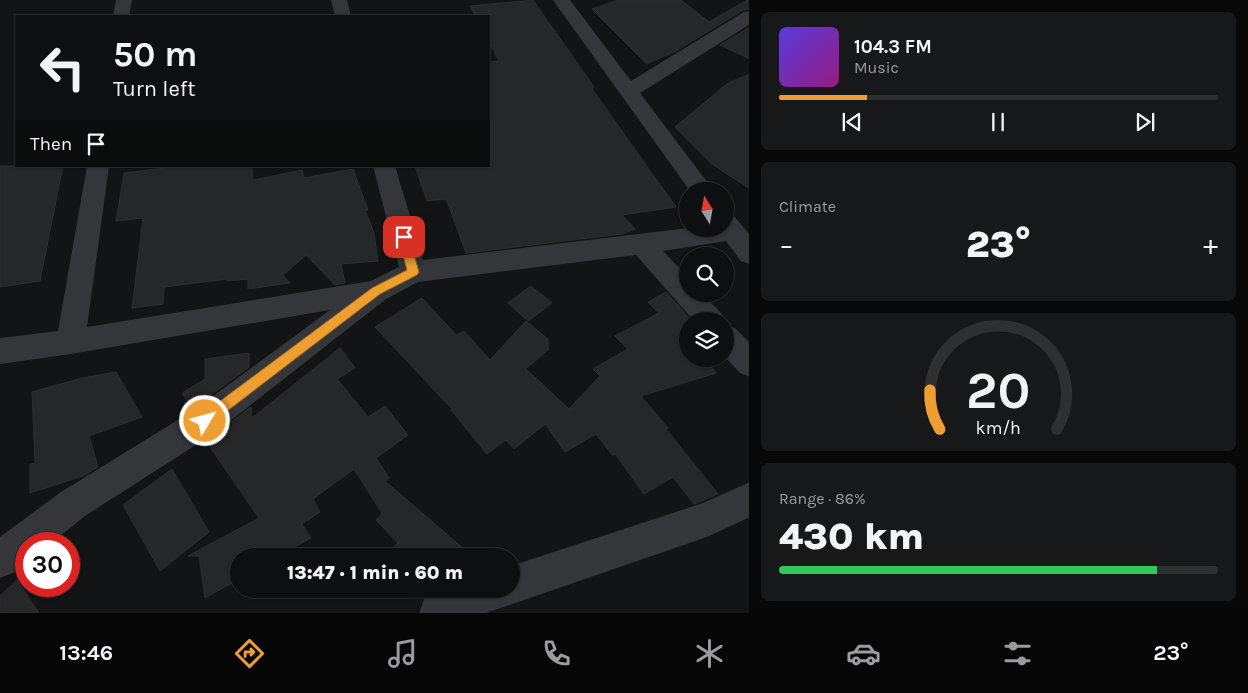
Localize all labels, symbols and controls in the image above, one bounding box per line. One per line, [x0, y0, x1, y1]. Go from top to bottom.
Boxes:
text: 50 m [113, 34, 198, 75]
icon: left [30, 35, 95, 100]
text: 104.3 FM [854, 36, 932, 58]
text: Music [854, 58, 899, 77]
text: Turn left [113, 76, 196, 102]
icon: previous [838, 108, 866, 136]
icon: pause [984, 108, 1012, 136]
icon: next [1131, 108, 1159, 136]
icon: arrive [82, 130, 110, 158]
text: Then [30, 133, 72, 155]
north arrow [679, 182, 734, 238]
map controls [679, 182, 734, 367]
text: Climate [779, 197, 836, 216]
pin [383, 216, 425, 258]
text: 23° [966, 222, 1031, 267]
icon: arrive [390, 223, 418, 251]
text: − [779, 228, 794, 261]
text: + [1203, 228, 1218, 261]
button: search [679, 247, 734, 302]
button: layers [679, 312, 734, 367]
text: 20 [966, 360, 1031, 421]
position arrow [178, 394, 230, 446]
text: km/h [976, 418, 1021, 439]
text: Range · 86% [779, 489, 866, 508]
text: 430 km [779, 514, 924, 559]
speed limit sign: 30 [15, 532, 80, 597]
text: 13:47 · 1 min · 60 m [287, 562, 463, 584]
icon: directions [232, 636, 267, 671]
icon: music [385, 636, 420, 671]
icon: phone [539, 636, 574, 671]
icon: climate [692, 636, 727, 671]
icon: car [846, 636, 881, 671]
icon: filters [1000, 636, 1035, 671]
text: 13:46 [59, 640, 113, 666]
text: 23° [1153, 640, 1189, 666]

